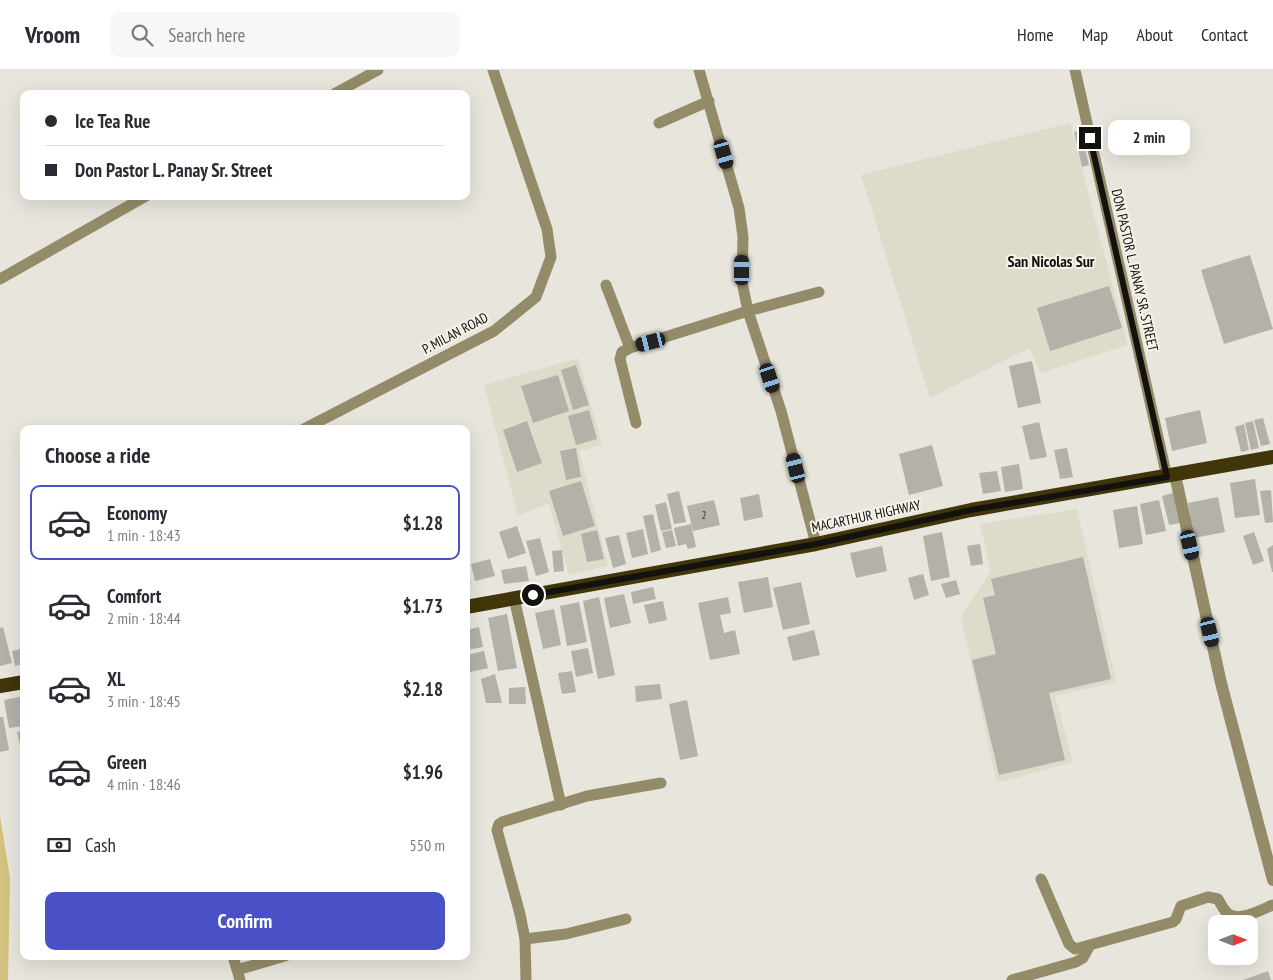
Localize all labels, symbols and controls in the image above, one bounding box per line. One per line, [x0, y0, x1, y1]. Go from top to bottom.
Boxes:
search box [110, 12, 460, 57]
text: Vroom [25, 19, 80, 50]
icon: search [128, 21, 156, 49]
text: Search here [168, 23, 245, 47]
text: Home [1017, 23, 1054, 46]
text: Map [1082, 23, 1108, 46]
text: About [1136, 23, 1173, 46]
text: Contact [1201, 23, 1248, 46]
text: Ice Tea Rue [75, 109, 150, 133]
callout: 2 min [1108, 120, 1190, 156]
route end [1079, 127, 1101, 149]
text: 2 min [1133, 127, 1165, 147]
car [712, 138, 735, 170]
text: Don Pastor L. Panay Sr. Street [75, 158, 272, 182]
street label: DON PASTOR L. PANAY SR. STREET [1108, 187, 1163, 354]
district label: San Nicolas Sur [1007, 251, 1095, 271]
car [734, 255, 749, 285]
street label: P. MILAN ROAD [419, 308, 491, 358]
car [634, 331, 667, 353]
car [758, 361, 781, 395]
text: Choose a ride [45, 441, 150, 469]
car [785, 452, 806, 484]
street label: MACARTHUR HIGHWAY [810, 496, 923, 536]
icon: car [47, 500, 92, 545]
text: Economy [107, 501, 167, 525]
house number: 2 [702, 508, 707, 522]
text: $1.28 [403, 511, 443, 535]
text: 1 min · 18:43 [107, 525, 181, 545]
car [1179, 529, 1200, 561]
icon: car [47, 583, 92, 628]
text: Comfort [107, 584, 161, 608]
route start [522, 584, 544, 606]
text: $1.73 [403, 594, 443, 618]
text: 2 min · 18:44 [107, 608, 181, 628]
car [1199, 616, 1220, 648]
icon: car [47, 666, 92, 711]
text: XL [107, 667, 125, 691]
text: $2.18 [403, 677, 443, 701]
text: 3 min · 18:45 [107, 691, 181, 711]
icon: car [47, 749, 92, 794]
text: Green [107, 750, 147, 774]
text: $1.96 [403, 760, 443, 784]
text: 4 min · 18:46 [107, 774, 181, 794]
icon: cash [45, 831, 73, 859]
text: Cash [85, 833, 116, 857]
text: 550 m [410, 835, 445, 855]
button: Confirm [45, 892, 445, 950]
north arrow [1208, 915, 1258, 965]
map controls [1208, 915, 1258, 965]

